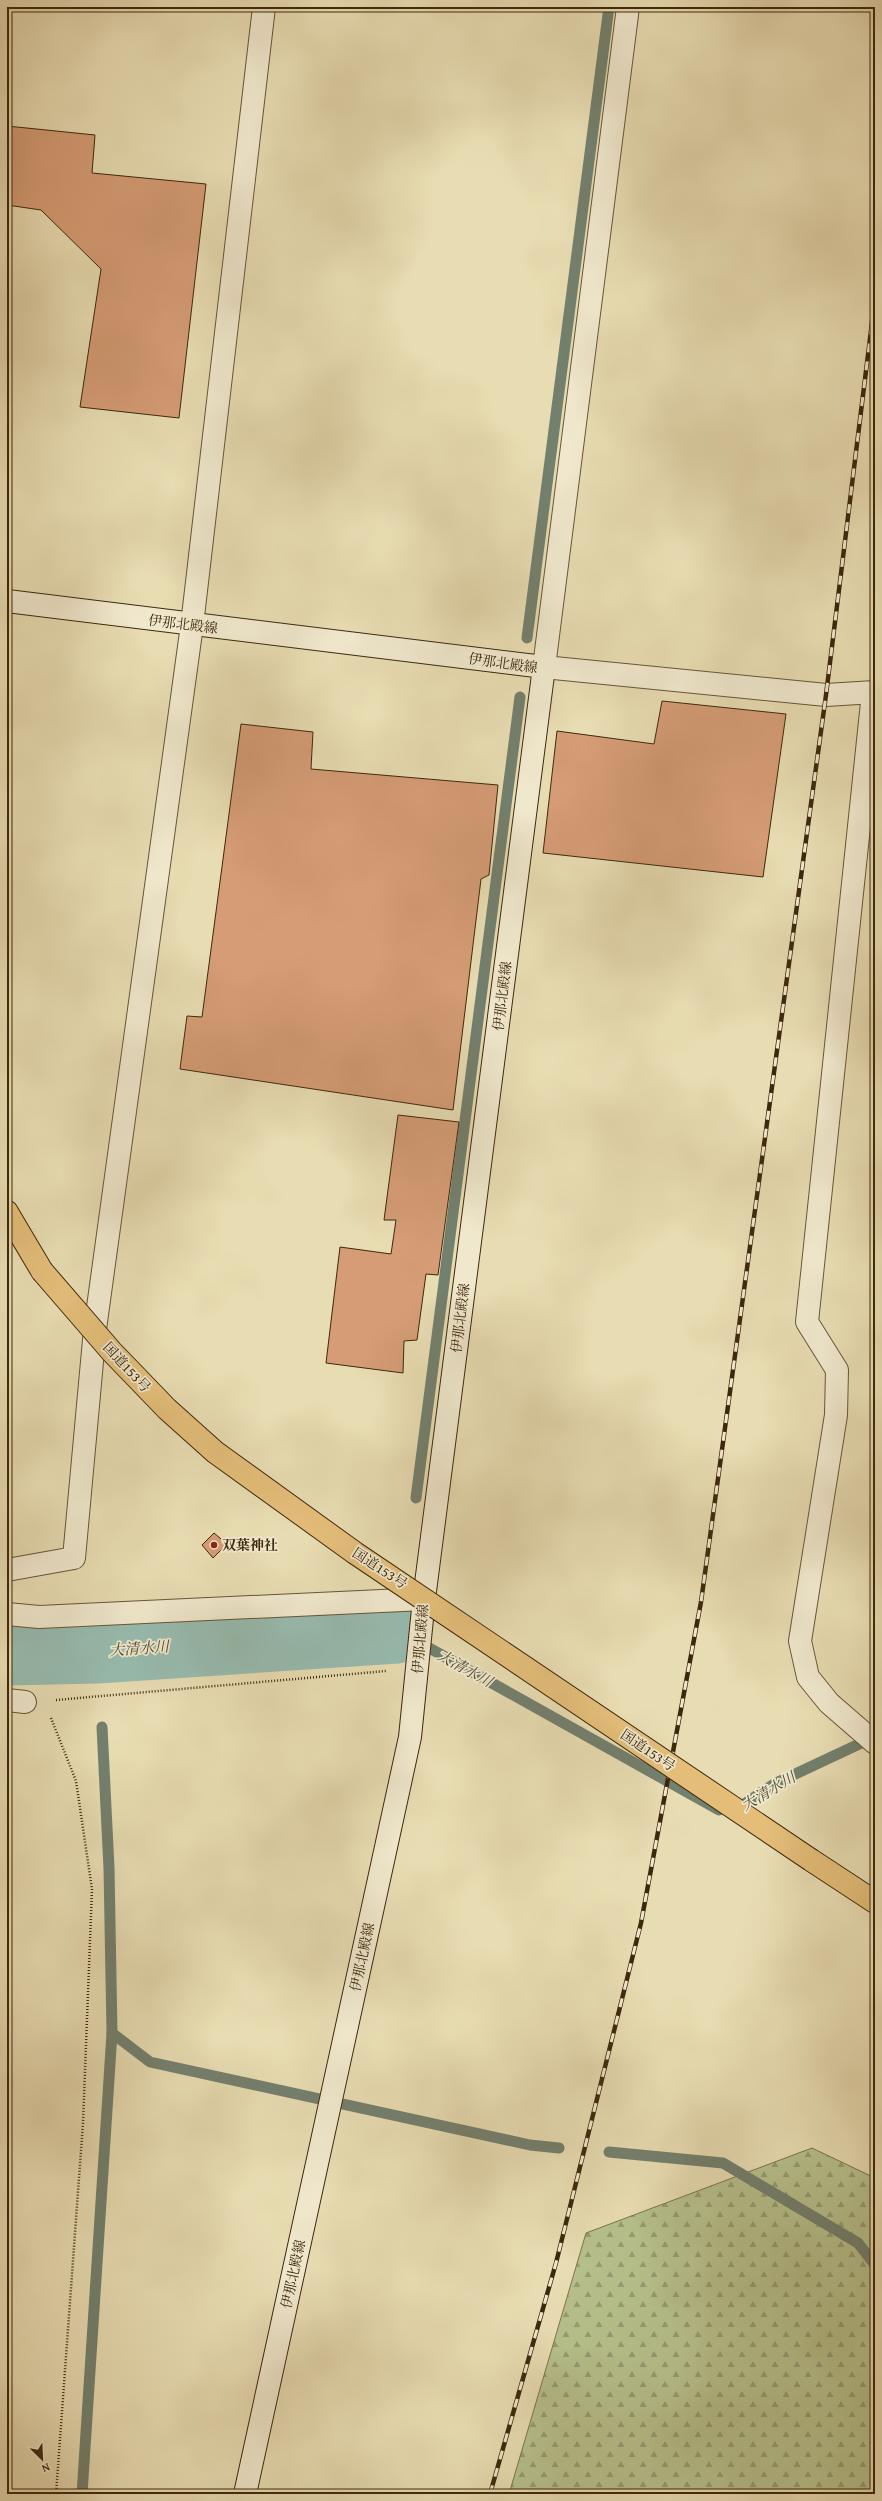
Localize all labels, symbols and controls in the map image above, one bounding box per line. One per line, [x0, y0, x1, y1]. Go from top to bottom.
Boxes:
street label: 伊那北殿線 [147, 610, 219, 638]
street label: 伊那北殿線 [467, 648, 539, 678]
street label: 伊那北殿線 [488, 960, 516, 1032]
street label: 伊那北殿線 [446, 1282, 474, 1354]
street label: 国道153号 [98, 1337, 156, 1397]
place label: 双葉神社 [222, 1535, 278, 1555]
marker: 双葉神社 [209, 1540, 219, 1550]
street label: 国道153号 [348, 1543, 412, 1593]
street label: 伊那北殿線 [407, 1603, 433, 1675]
water label: 大清水川 [108, 1635, 172, 1661]
water label: 大清水川 [434, 1644, 498, 1693]
street label: 国道153号 [617, 1724, 679, 1776]
water label: 大清水川 [737, 1766, 801, 1815]
street label: 伊那北殿線 [345, 1921, 379, 1993]
street label: 伊那北殿線 [276, 2238, 310, 2310]
north arrow [22, 2439, 62, 2479]
text: N [39, 2459, 53, 2477]

